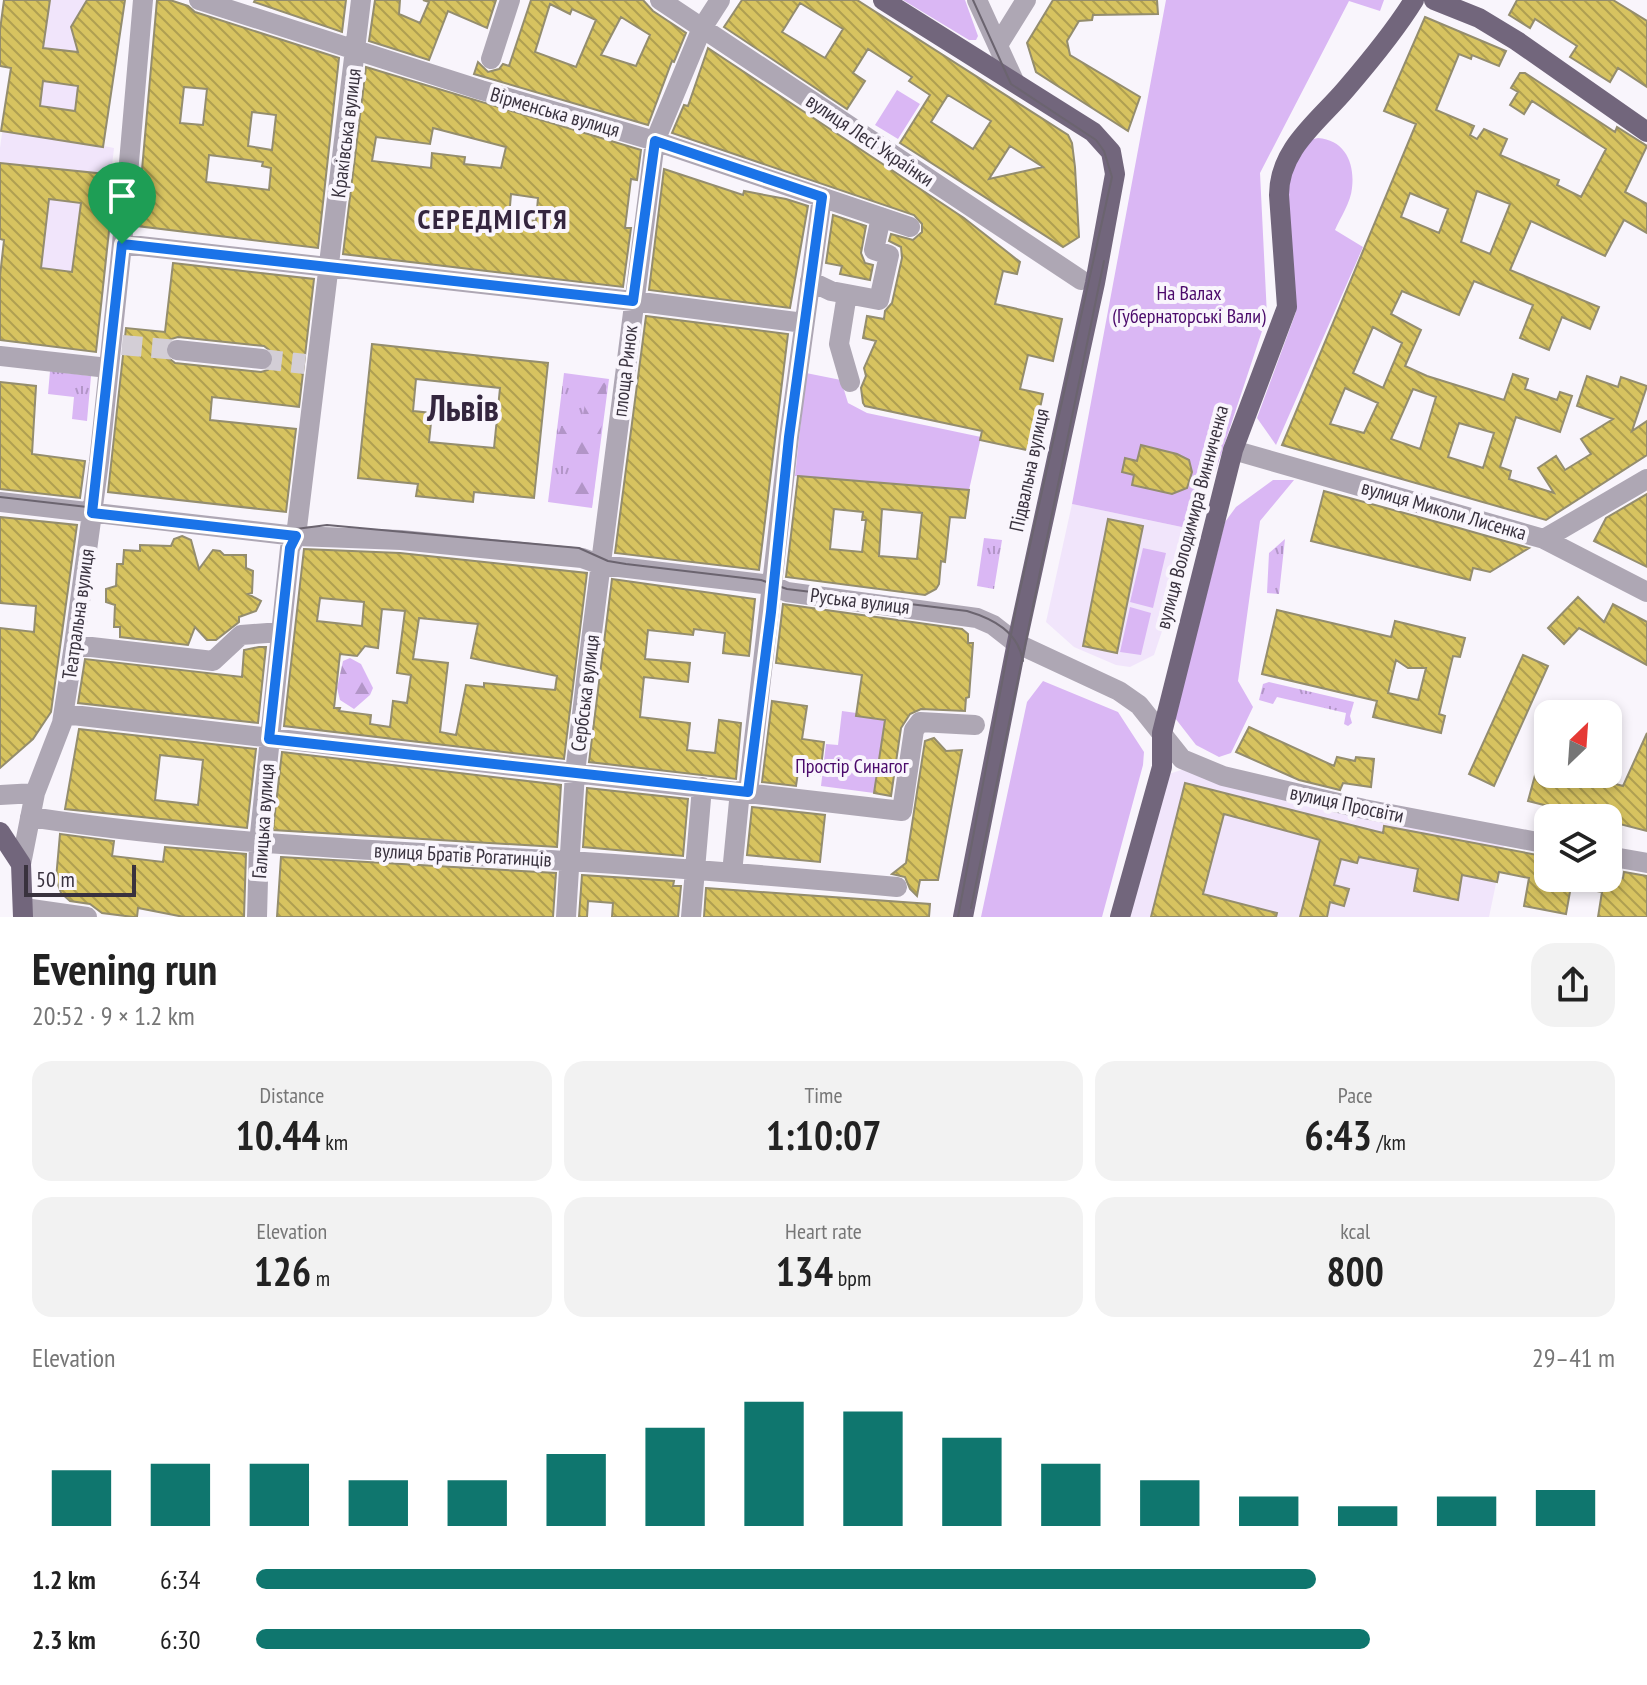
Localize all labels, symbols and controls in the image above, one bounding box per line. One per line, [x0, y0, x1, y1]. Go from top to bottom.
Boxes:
street label: Краківська вулиця [325, 67, 367, 199]
street label: Вірменська вулиця [487, 81, 623, 143]
street label: вулиця Лесі Українки [801, 88, 939, 192]
pin [88, 162, 156, 244]
icon: arrive [100, 174, 144, 218]
district label: СЕРЕДМІСТЯ [417, 200, 569, 237]
park label: На Валах (Губернаторські Вали) [1112, 280, 1266, 329]
street label: площа Ринок [606, 323, 644, 418]
district label: Львів [426, 384, 499, 431]
street label: вулиця Володимира Винниченка [1150, 402, 1234, 632]
street label: Підвальна вулиця [1003, 406, 1055, 534]
street label: вулиця Миколи Лисенка [1359, 474, 1529, 546]
street label: Театральна вулиця [56, 547, 100, 681]
street label: Руська вулиця [809, 582, 911, 620]
street label: Сербська вулиця [565, 633, 605, 753]
north arrow [1534, 700, 1622, 788]
map controls [1534, 700, 1622, 892]
park label: Простір Синагог [795, 753, 909, 779]
street label: Галицька вулиця [246, 763, 280, 879]
street label: вулиця Просвіти [1288, 779, 1406, 829]
button: layers [1534, 804, 1622, 892]
street label: вулиця Братів Рогатинців [374, 837, 552, 873]
scale bar [24, 861, 136, 897]
text: 50 m [36, 865, 75, 893]
text: Evening run [32, 940, 217, 997]
button: share [1531, 943, 1615, 1027]
text: 20:52 · 9 × 1.2 km [32, 999, 195, 1032]
text: Distance [259, 1081, 324, 1109]
text: Time [804, 1081, 843, 1109]
text: Pace [1338, 1081, 1373, 1109]
text: 10.44 [236, 1109, 321, 1161]
text: 1:10:07 [766, 1109, 881, 1161]
text: 6:43 [1304, 1109, 1372, 1161]
text: km [321, 1128, 348, 1156]
text: /km [1372, 1128, 1406, 1156]
text: Elevation [257, 1217, 327, 1245]
text: Heart rate [785, 1217, 862, 1245]
text: kcal [1340, 1217, 1370, 1245]
text: 126 [254, 1245, 311, 1297]
text: 134 [776, 1245, 833, 1297]
text: 800 [1326, 1245, 1384, 1297]
text: m [311, 1264, 330, 1292]
text: bpm [833, 1264, 871, 1292]
text: Elevation [32, 1341, 115, 1374]
text: 29–41 m [1532, 1341, 1615, 1374]
text: 1.2 km [32, 1563, 96, 1596]
text: 6:34 [160, 1563, 200, 1596]
text: 2.3 km [32, 1623, 96, 1656]
text: 6:30 [160, 1623, 200, 1656]

